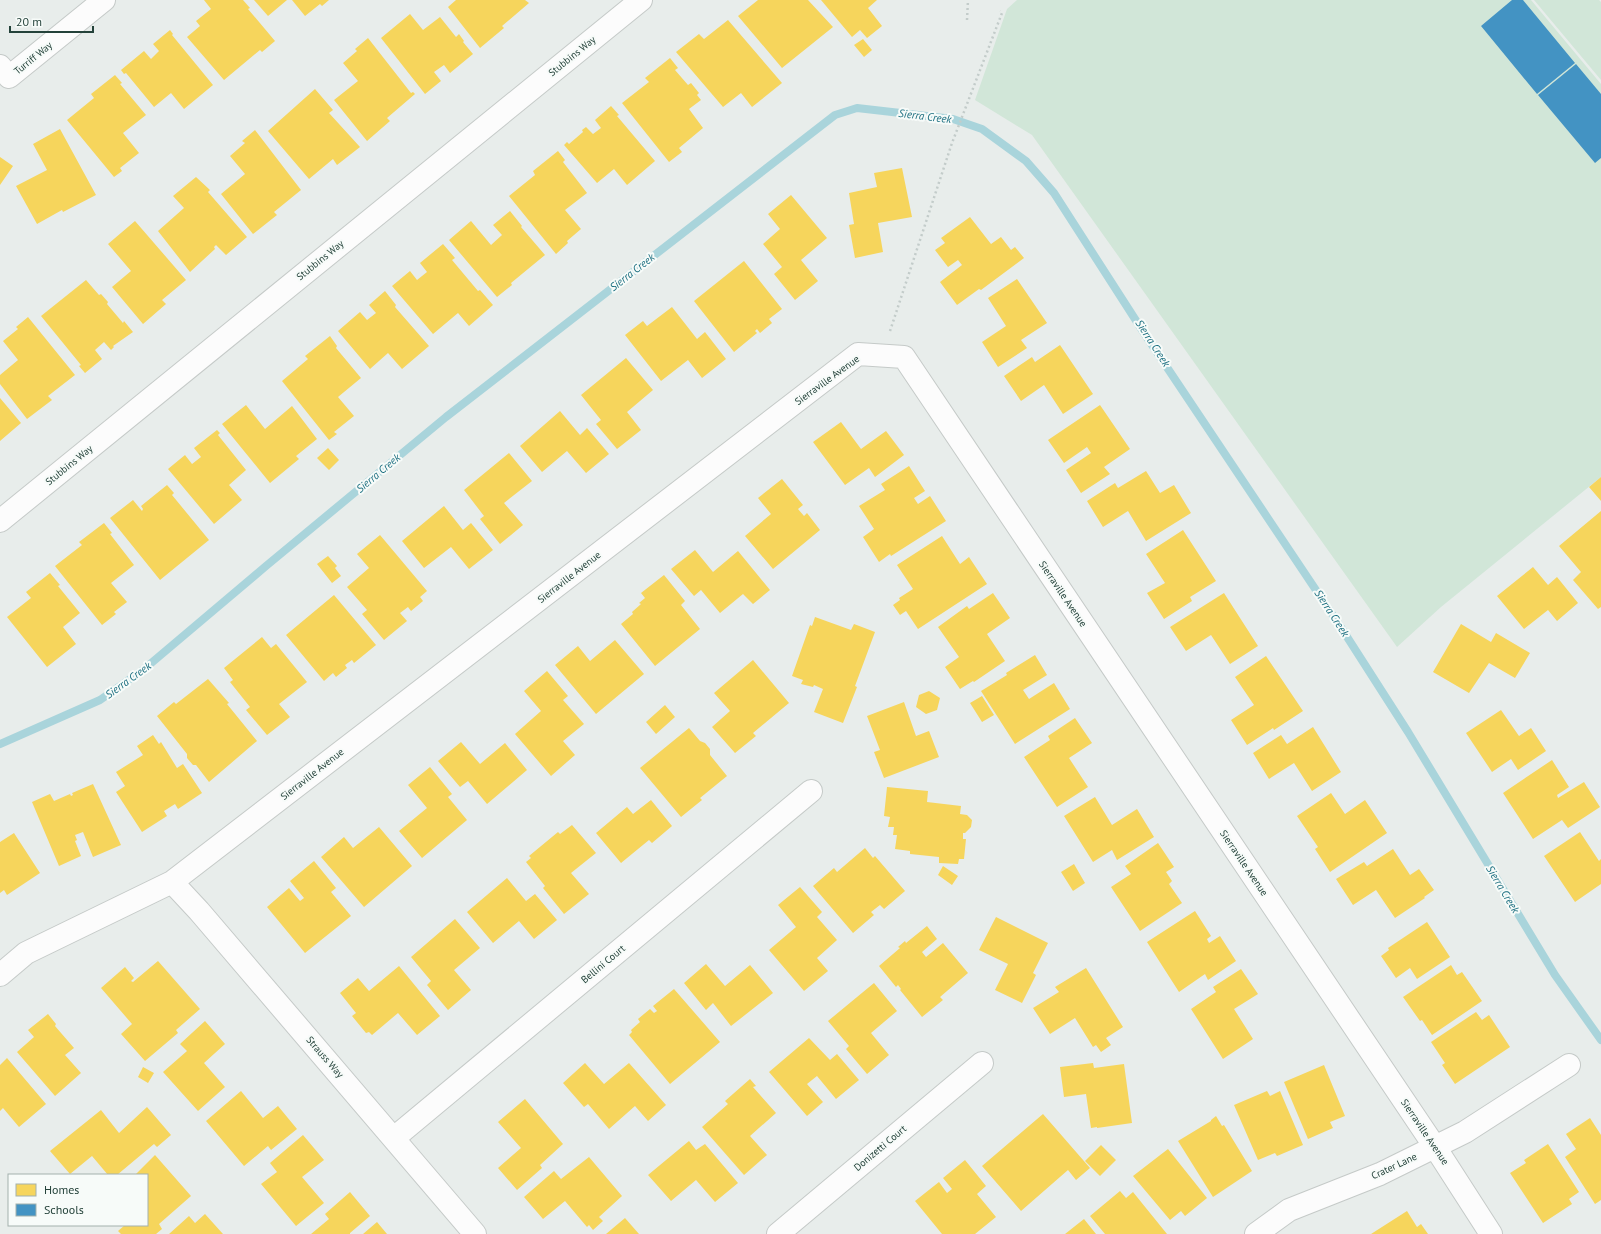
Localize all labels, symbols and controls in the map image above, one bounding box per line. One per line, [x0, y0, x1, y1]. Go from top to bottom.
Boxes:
scale bar [10, 8, 93, 34]
text: 20 m [16, 14, 42, 29]
street label: Stubbins Way [546, 33, 599, 79]
street label: Turriff Way [11, 38, 55, 77]
water label: Sierra Creek [898, 106, 953, 126]
street label: Stubbins Way [294, 237, 347, 283]
water label: Sierra Creek [607, 249, 658, 294]
water label: Sierra Creek [1133, 317, 1174, 370]
street label: Sierraville Avenue [792, 352, 862, 408]
street label: Stubbins Way [43, 442, 96, 488]
water label: Sierra Creek [353, 450, 404, 496]
street label: Sierraville Avenue [535, 548, 603, 606]
street label: Sierraville Avenue [1036, 559, 1090, 629]
water label: Sierra Creek [1312, 587, 1353, 640]
water label: Sierra Creek [102, 658, 155, 701]
street label: Sierraville Avenue [278, 745, 346, 803]
street label: Sierraville Avenue [1217, 828, 1271, 898]
water label: Sierra Creek [1483, 863, 1523, 916]
street label: Bellini Court [578, 941, 628, 986]
street label: Strauss Way [303, 1034, 347, 1081]
street label: Sierraville Avenue [1398, 1097, 1452, 1167]
street label: Donizetti Court [851, 1122, 909, 1174]
street label: Crater Lane [1369, 1150, 1419, 1182]
legend [8, 1174, 148, 1226]
text: Homes [44, 1182, 79, 1197]
text: Schools [44, 1202, 84, 1217]

